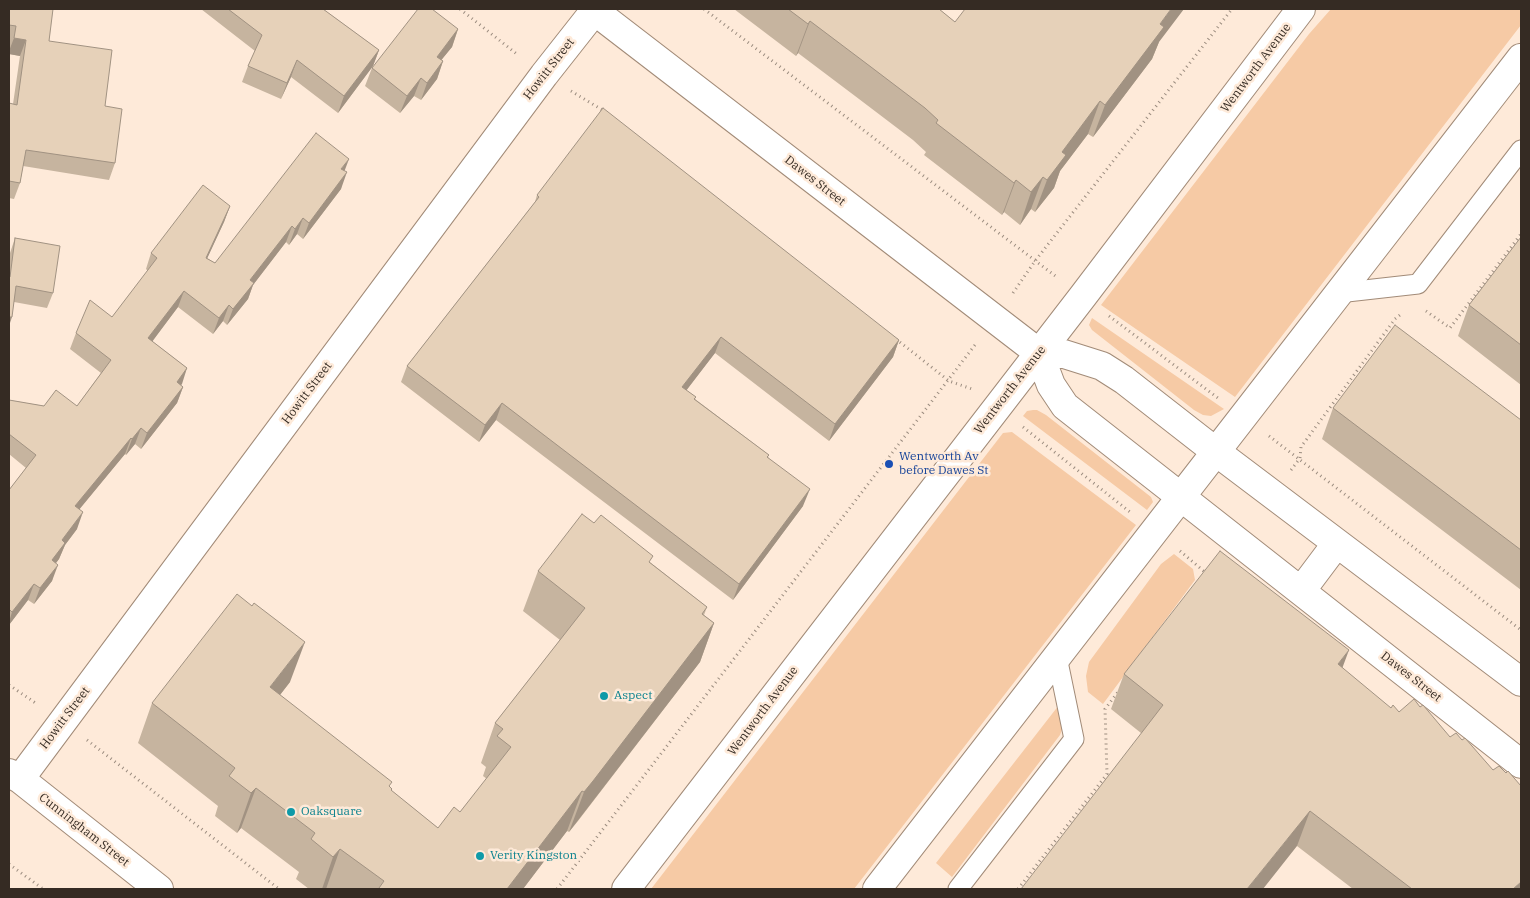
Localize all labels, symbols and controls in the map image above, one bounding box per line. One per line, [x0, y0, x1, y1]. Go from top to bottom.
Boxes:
street label: Wentworth Avenue [1218, 21, 1294, 115]
street label: Howitt Street [521, 35, 577, 103]
street label: Dawes Street [782, 153, 848, 209]
street label: Wentworth Avenue [971, 343, 1049, 437]
street label: Howitt Street [279, 359, 335, 427]
place label: Wentworth Av before Dawes St [899, 450, 989, 478]
marker: Wentworth Av before Dawes St [883, 458, 895, 470]
street label: Dawes Street [1378, 649, 1444, 705]
street label: Wentworth Avenue [725, 664, 801, 758]
street label: Howitt Street [37, 684, 93, 752]
place label: Aspect [614, 689, 652, 703]
marker: Aspect [598, 690, 610, 702]
street label: Cunningham Street [36, 790, 132, 870]
place label: Oaksquare [301, 805, 362, 819]
marker: Oaksquare [285, 806, 297, 818]
place label: Verity Kingston [490, 849, 577, 863]
marker: Verity Kingston [474, 850, 486, 862]

